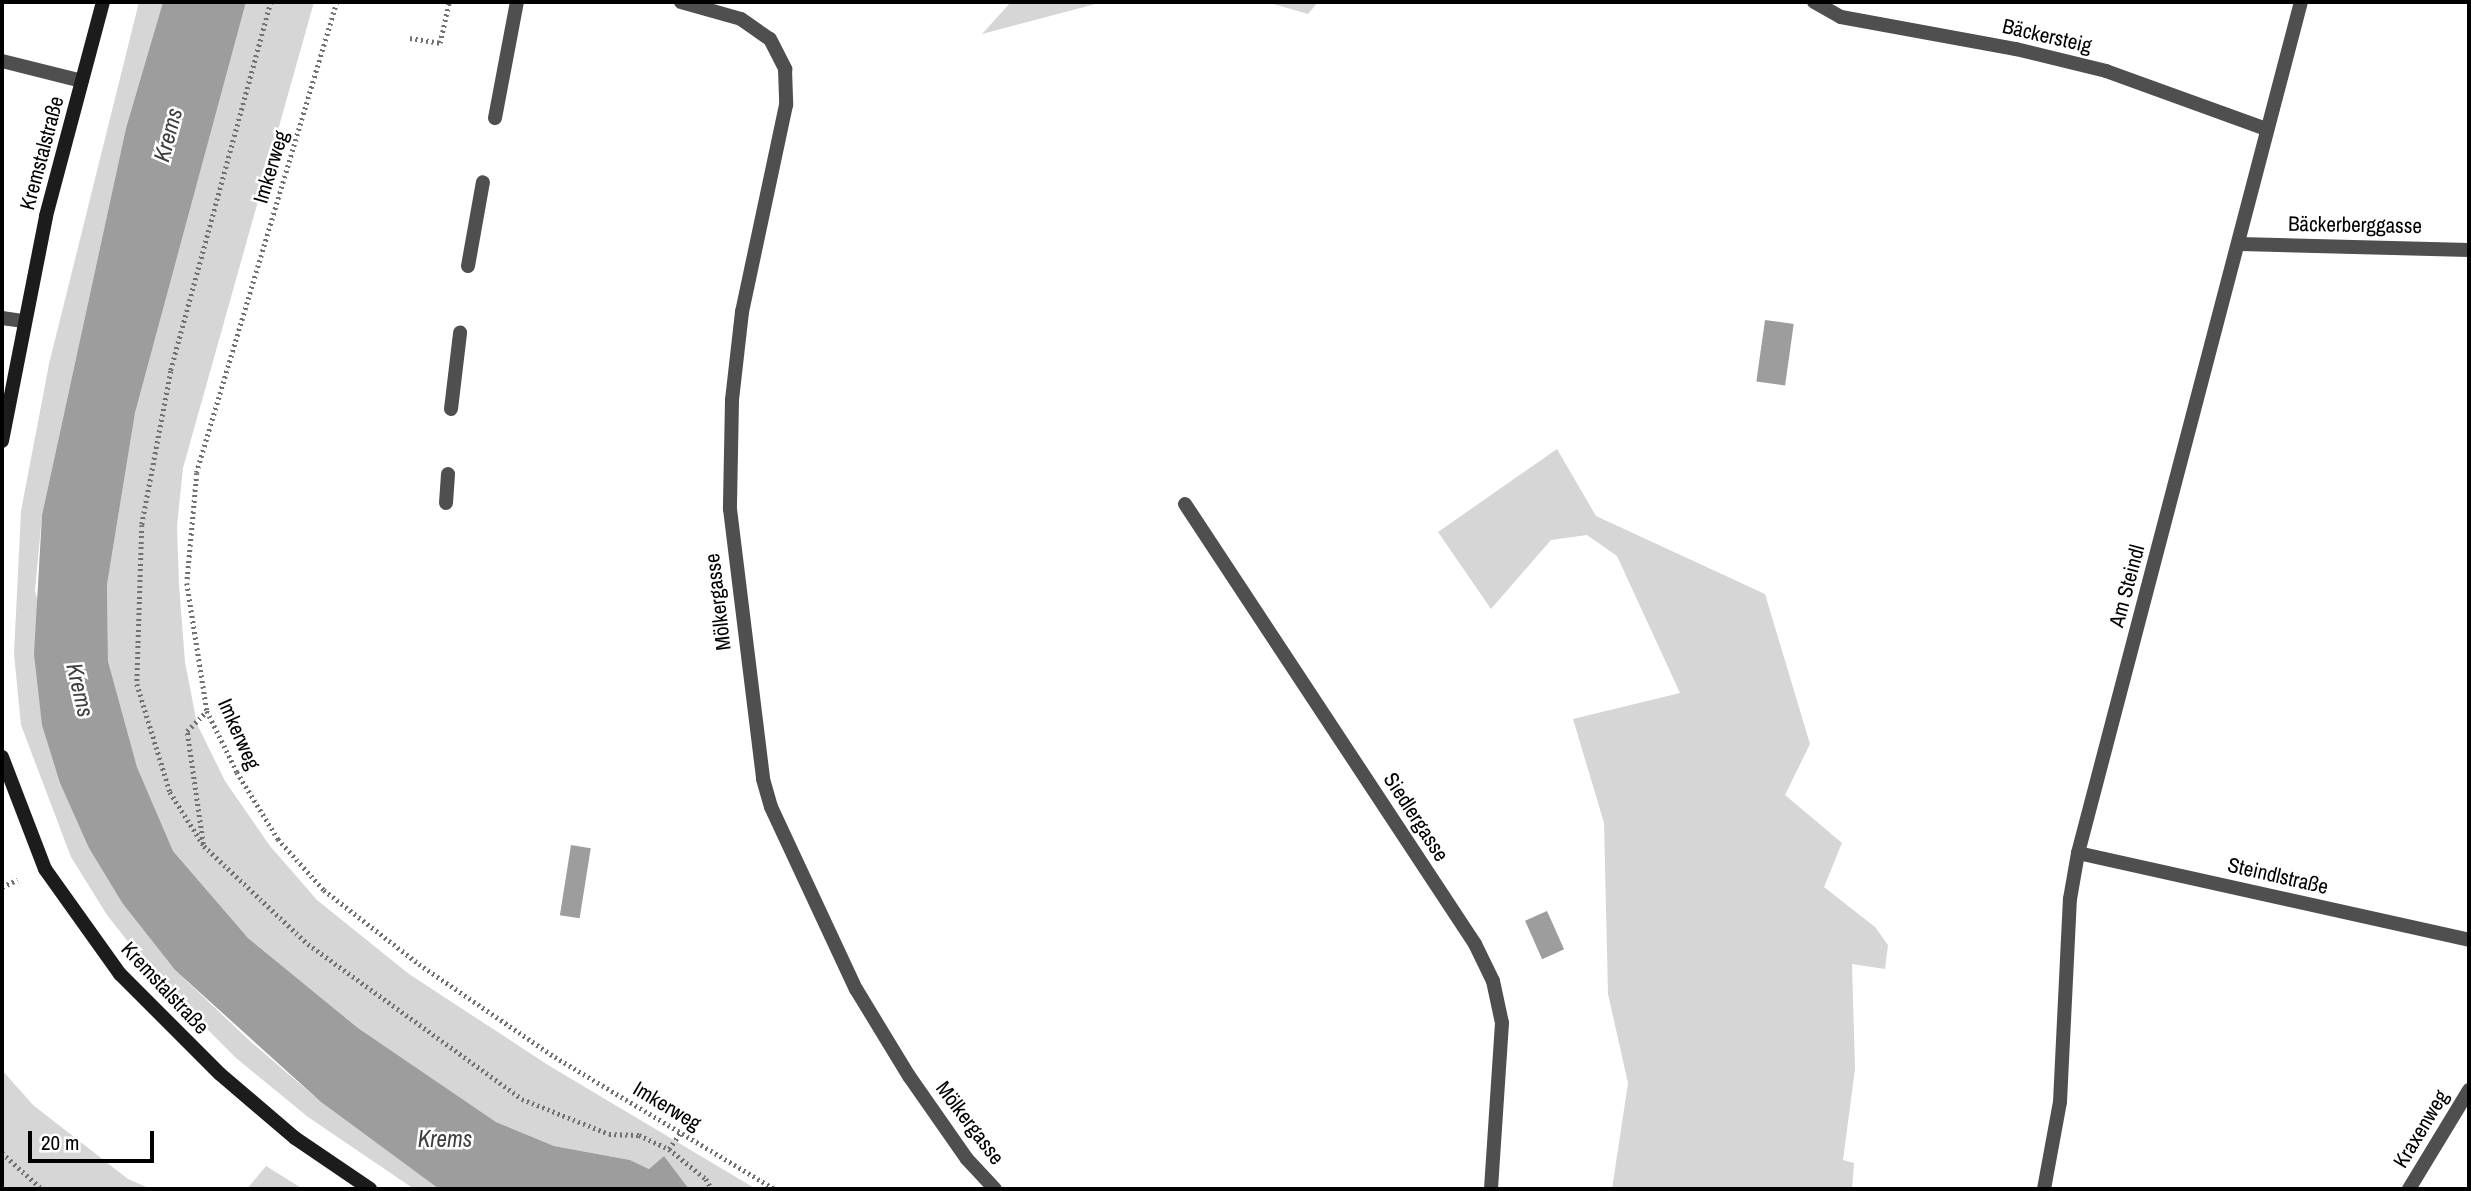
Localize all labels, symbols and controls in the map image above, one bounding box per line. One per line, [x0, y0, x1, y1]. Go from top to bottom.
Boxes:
street label: Bäckersteig [2000, 13, 2094, 59]
street label: Kremstalstraße [15, 93, 69, 213]
water label: Krems [148, 105, 188, 165]
street label: Imkerweg [248, 128, 294, 206]
street label: Bäckerberggasse [2288, 211, 2422, 239]
street label: Am Steindl [2104, 542, 2150, 630]
street label: Mölkergasse [700, 552, 736, 652]
water label: Krems [60, 660, 100, 720]
street label: Imkerweg [212, 695, 266, 773]
street label: Siedlergasse [1378, 768, 1454, 866]
street label: Steindlstraße [2225, 852, 2331, 900]
street label: Kremstalstraße [116, 937, 214, 1039]
street label: Imkerweg [629, 1076, 705, 1136]
street label: Mölkergasse [931, 1076, 1009, 1170]
street label: Kraxenweg [2388, 1086, 2454, 1172]
scale bar [32, 1118, 158, 1162]
water label: Krems [418, 1125, 472, 1153]
text: 20 m [41, 1128, 79, 1157]

